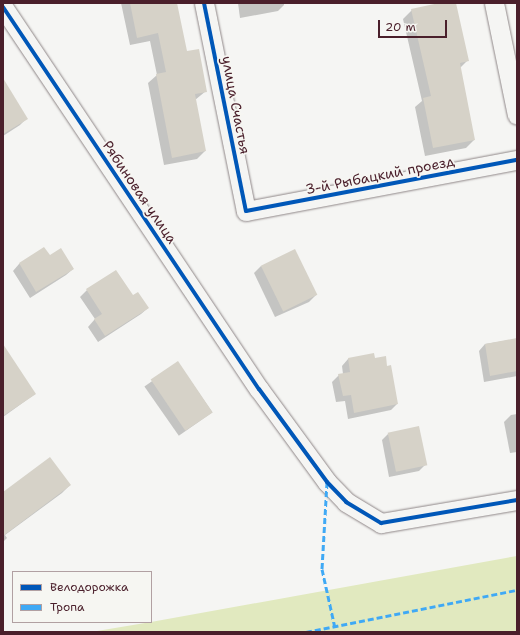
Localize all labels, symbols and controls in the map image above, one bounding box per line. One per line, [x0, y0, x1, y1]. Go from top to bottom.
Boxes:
scale bar [380, 12, 449, 38]
text: 20 m [385, 19, 416, 35]
street label: улица Счастья [218, 54, 254, 156]
street label: Рябиновая улица [99, 137, 181, 247]
street label: 3-й Рыбацкий проезд [304, 152, 456, 198]
legend [12, 571, 152, 623]
text: Велодорожка [50, 579, 128, 595]
text: Тропа [50, 599, 84, 615]

